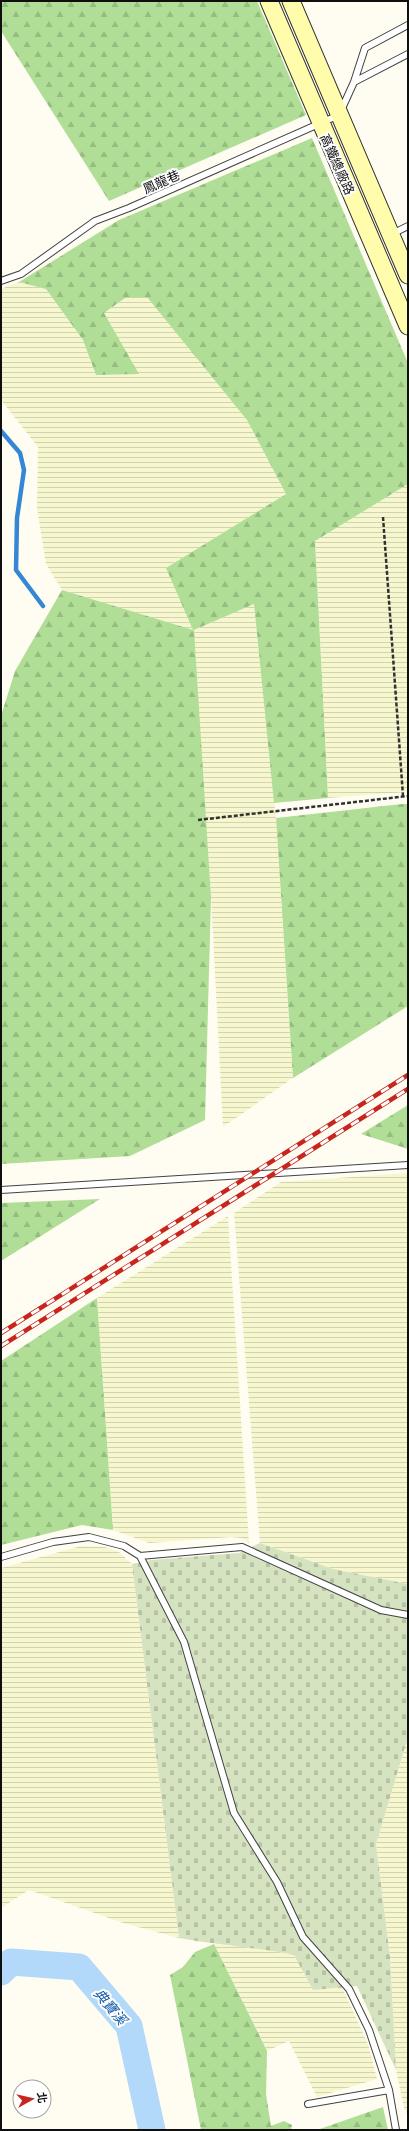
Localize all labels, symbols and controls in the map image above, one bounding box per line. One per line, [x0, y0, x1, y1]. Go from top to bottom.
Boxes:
street label: 高鐵總廠路 [316, 130, 360, 198]
street label: 鳳龍巷 [139, 164, 183, 198]
water label: 典寶溪 [90, 1983, 133, 2030]
north arrow [12, 2079, 52, 2119]
text: 北 [34, 2091, 52, 2104]

